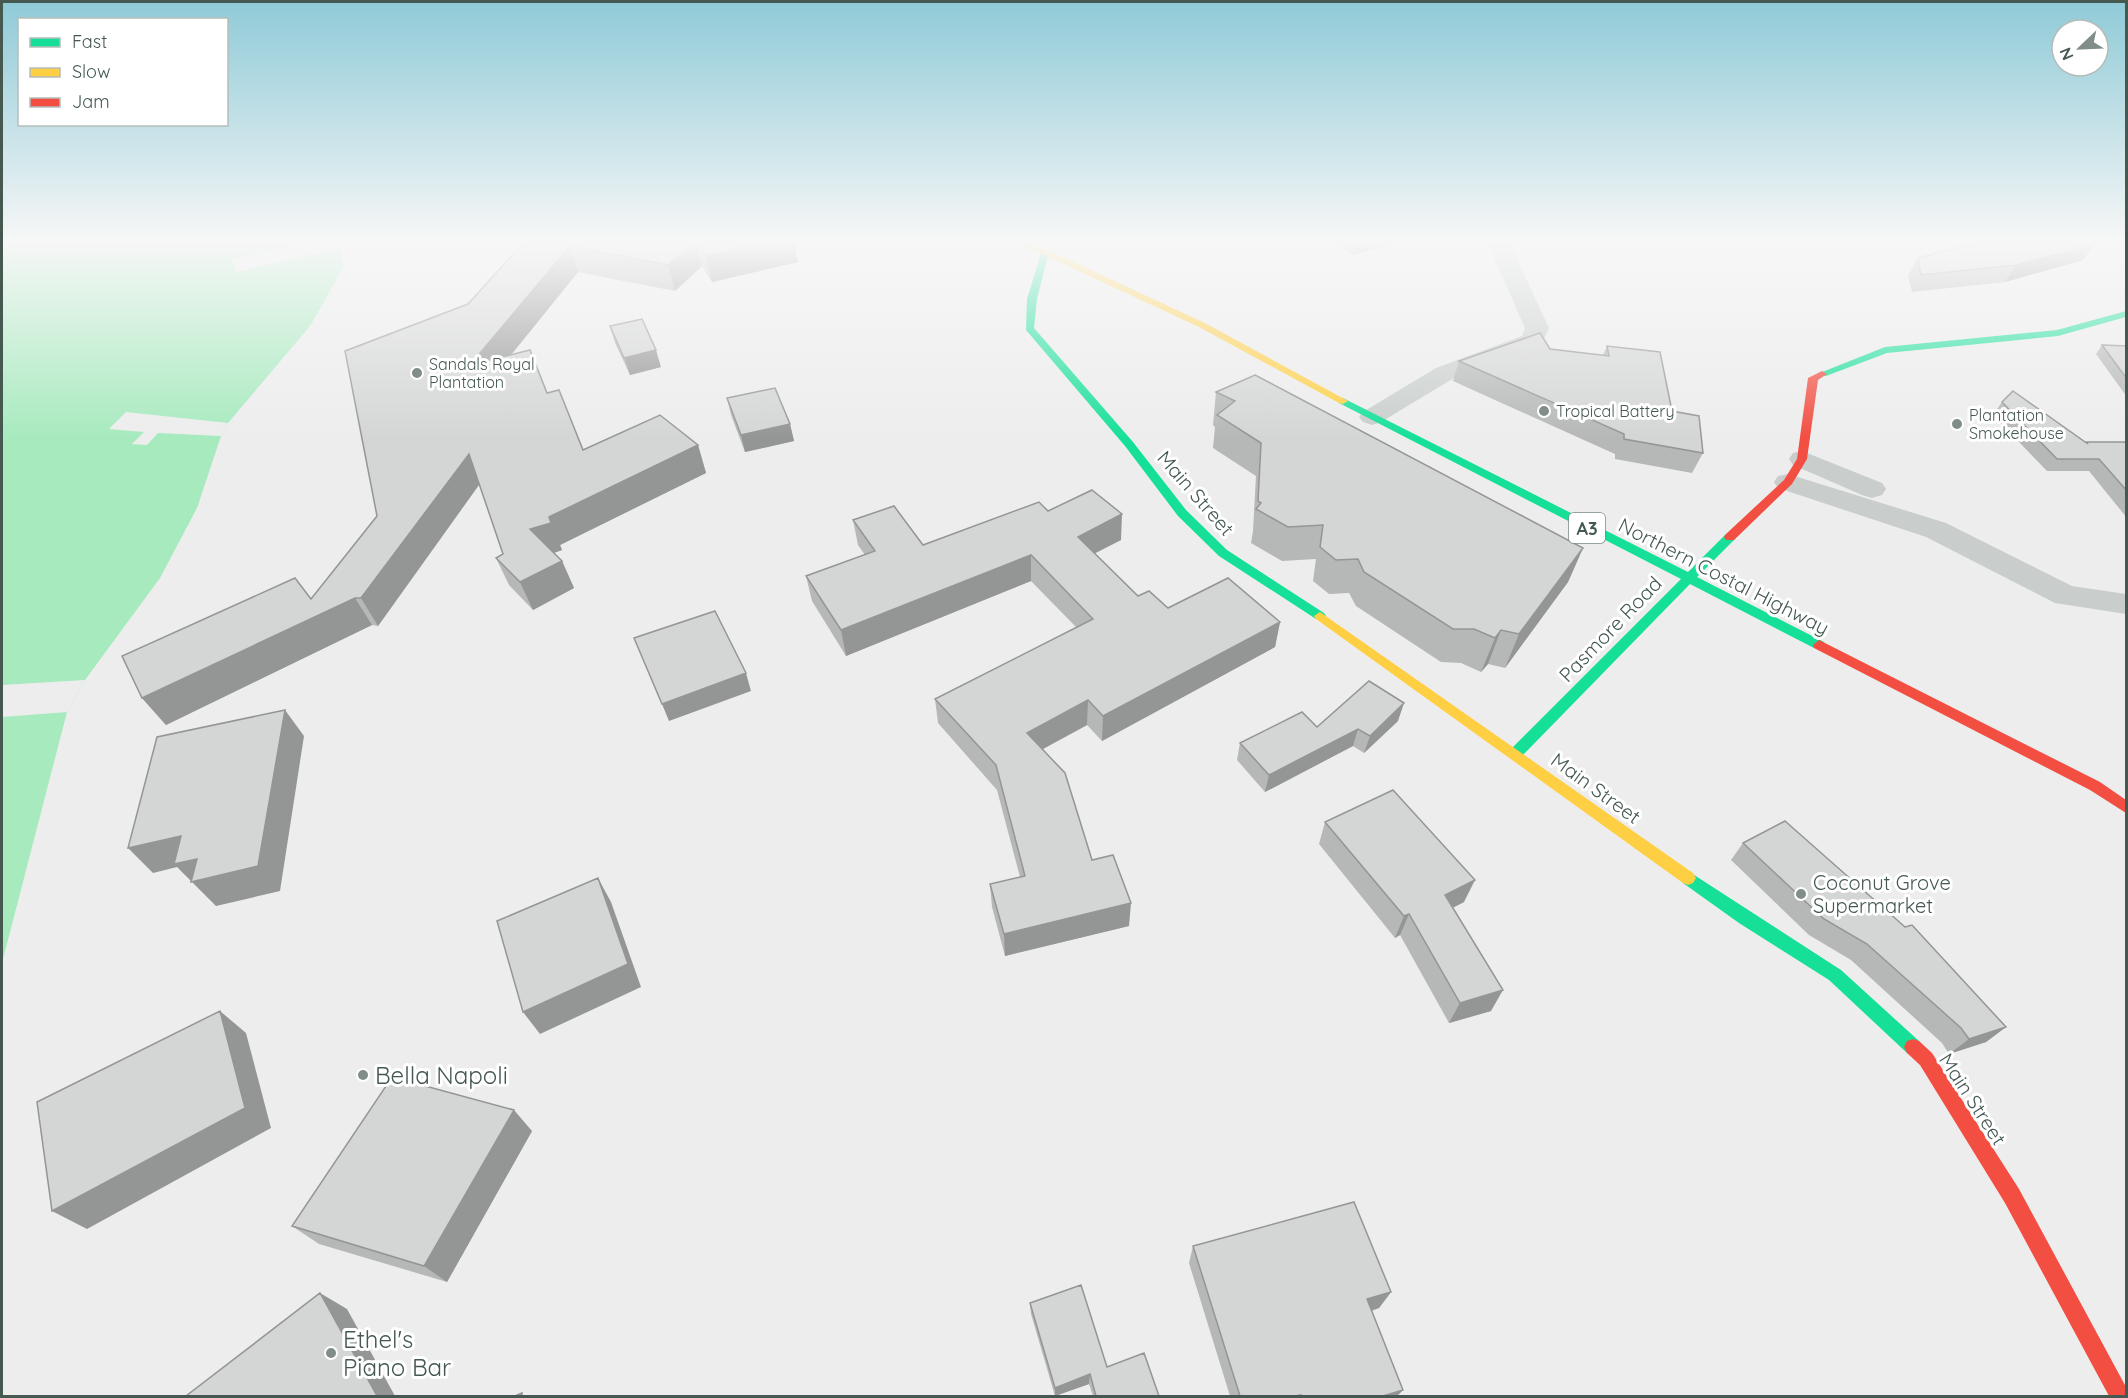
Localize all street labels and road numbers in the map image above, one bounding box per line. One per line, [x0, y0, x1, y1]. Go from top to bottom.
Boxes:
street label: Main Street [1152, 445, 1240, 541]
street label: Northern Costal Highway [1614, 512, 1834, 640]
road number: A3 [1569, 513, 1605, 543]
street label: Pasmore Road [1553, 571, 1667, 687]
street label: Main Street [1546, 747, 1646, 829]
street label: Main Street [1934, 1048, 2012, 1150]

